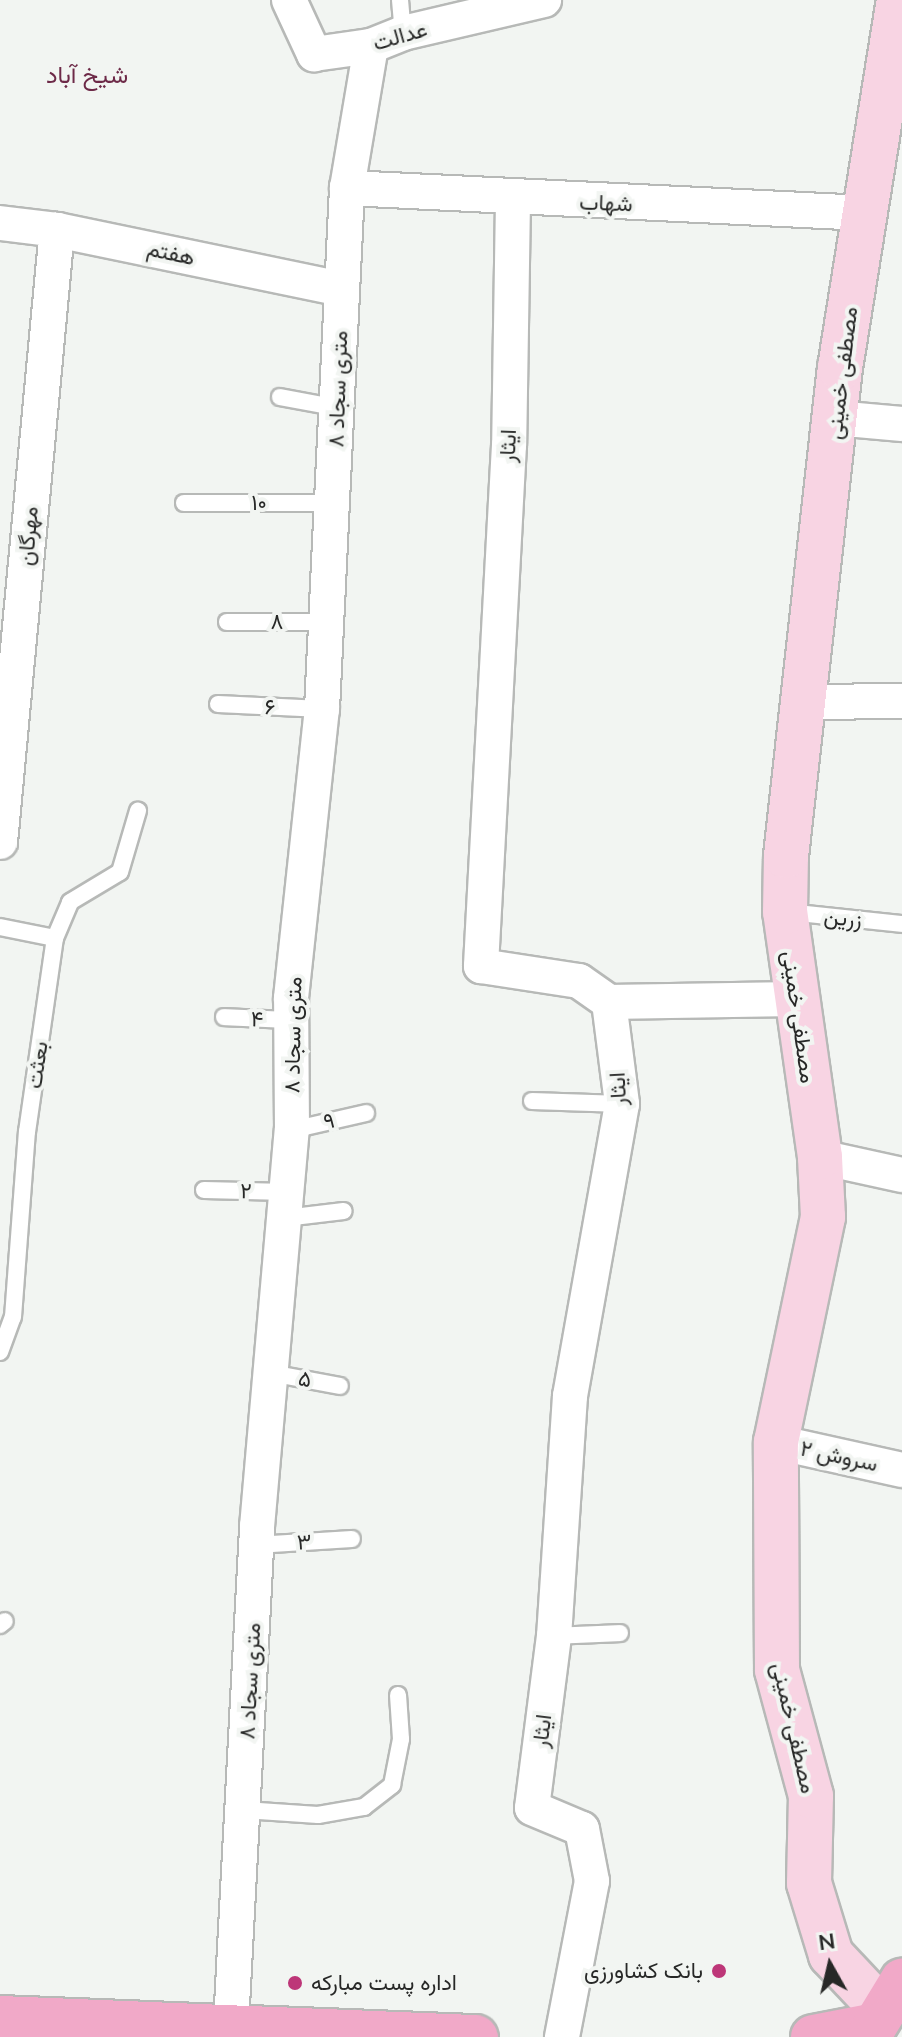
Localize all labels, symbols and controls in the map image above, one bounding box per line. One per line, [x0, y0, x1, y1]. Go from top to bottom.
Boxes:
street label: عدالت [370, 16, 430, 56]
district label: شیخ آباد [46, 61, 128, 89]
street label: شهاب [579, 189, 633, 217]
street label: هفتم [145, 235, 197, 271]
street label: مصطفی خمینی [821, 305, 863, 441]
street label: ۸ متری سجاد [323, 330, 353, 448]
street label: ایثار [494, 429, 522, 463]
street label: ۱۰ [251, 490, 267, 516]
street label: مهرگان [12, 505, 44, 567]
street label: ۸ [271, 609, 283, 635]
street label: ۶ [264, 694, 276, 720]
street label: زرین [823, 903, 863, 933]
street label: مصطفی خمینی [777, 949, 821, 1085]
street label: ۸ متری سجاد [279, 976, 307, 1094]
street label: ۴ [250, 1006, 264, 1032]
street label: بعثت [21, 1040, 53, 1090]
street label: ایثار [604, 1072, 632, 1106]
street label: ۹ [321, 1107, 337, 1135]
street label: ۲ [240, 1178, 252, 1204]
street label: ۵ [296, 1365, 314, 1393]
street label: سروش ۲ [798, 1435, 880, 1477]
street label: ۳ [296, 1528, 312, 1556]
street label: ۸ متری سجاد [234, 1622, 266, 1740]
street label: مصطفی خمینی [766, 1660, 822, 1796]
street label: ایثار [527, 1713, 557, 1749]
north arrow [790, 1925, 870, 2005]
text: N [816, 1926, 837, 1956]
place label: بانک کشاورزی [584, 1958, 703, 1984]
marker: بانک کشاورزی [710, 1962, 728, 1980]
place label: اداره پست مبارکه [311, 1970, 457, 1996]
marker: اداره پست مبارکه [286, 1974, 304, 1992]

